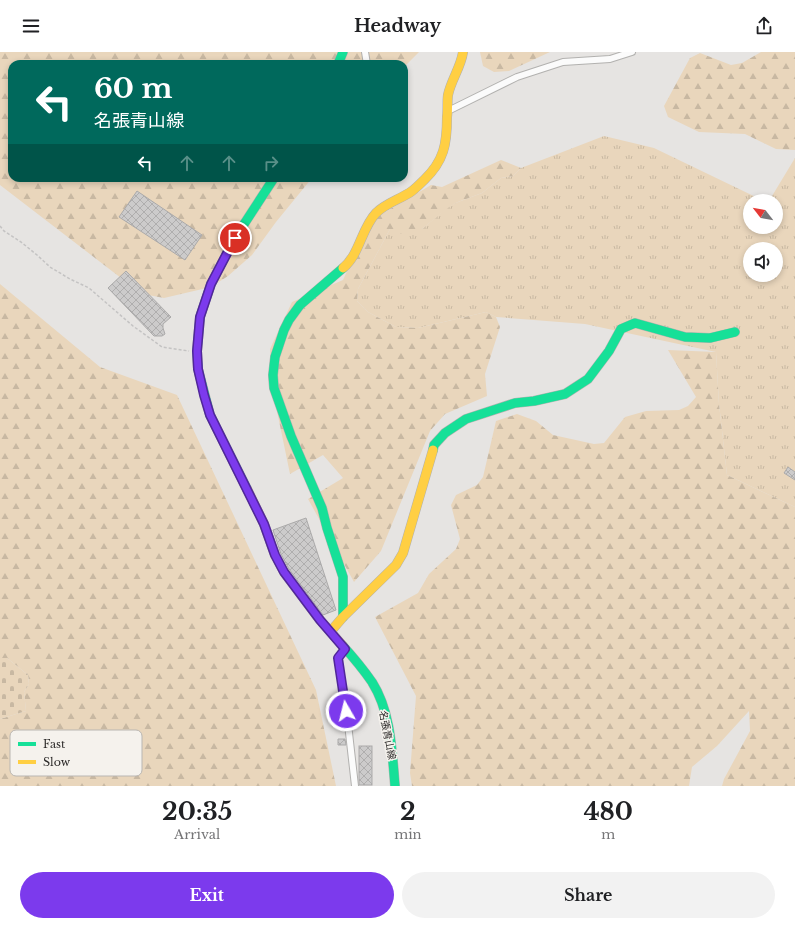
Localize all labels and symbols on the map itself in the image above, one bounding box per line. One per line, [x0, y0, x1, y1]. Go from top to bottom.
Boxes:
north arrow [743, 194, 783, 234]
pin [218, 221, 252, 255]
position arrow [325, 690, 367, 732]
street label: 名張青山線 [376, 709, 399, 761]
legend [10, 730, 142, 776]
text: Fast [43, 737, 66, 751]
text: Slow [43, 755, 71, 769]

